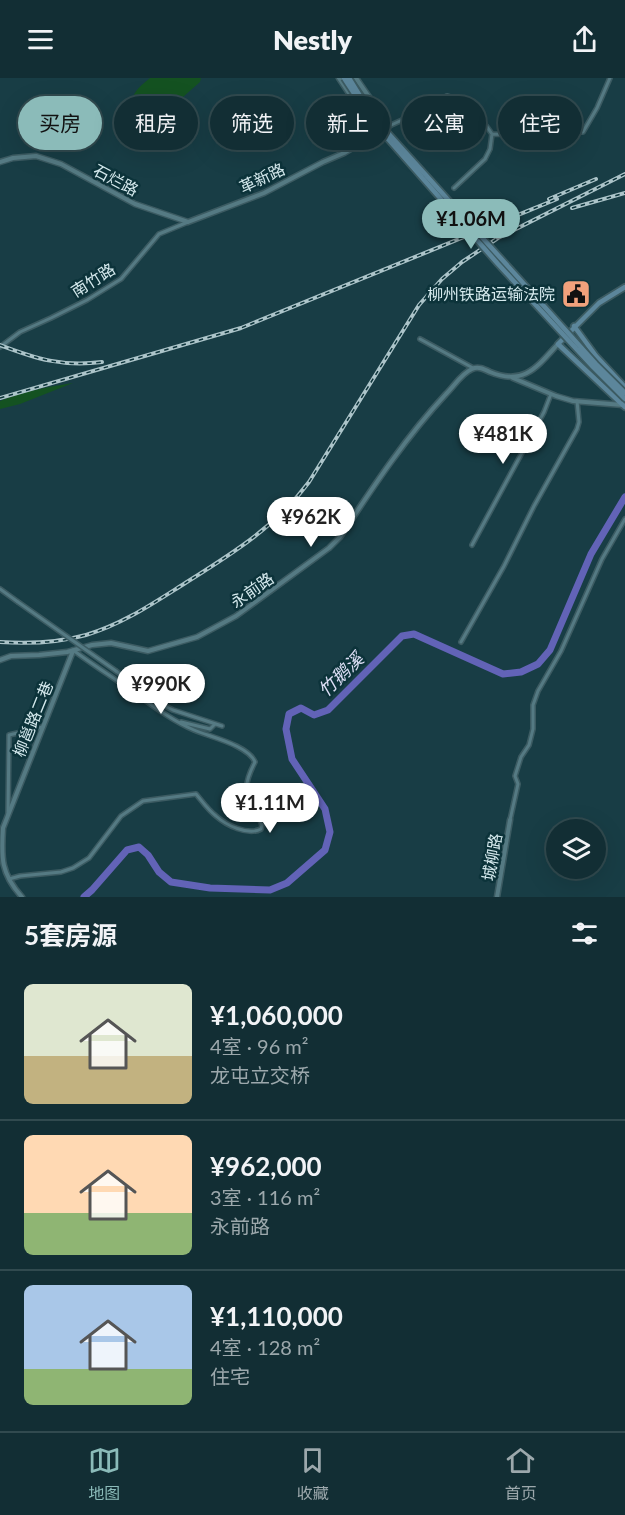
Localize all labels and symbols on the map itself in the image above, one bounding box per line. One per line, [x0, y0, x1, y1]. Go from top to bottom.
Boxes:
street label: 革新路 [236, 159, 288, 196]
street label: 石烂路 [91, 160, 142, 199]
pin: ¥1.06M [422, 199, 520, 250]
street label: 南竹路 [67, 259, 118, 300]
public building icon: 柳州铁路运输法院 [560, 278, 592, 310]
place label: 柳州铁路运输法院 [427, 284, 555, 303]
pin: ¥481K [461, 414, 545, 465]
pin: ¥962K [269, 497, 353, 548]
street label: 永前路 [227, 568, 277, 611]
water label: 竹鹅溪 [313, 646, 369, 701]
pin: ¥990K [119, 664, 203, 715]
street label: 柳邕路二巷 [9, 678, 56, 759]
pin: ¥1.11M [221, 783, 319, 834]
street label: 城柳路 [478, 832, 505, 882]

